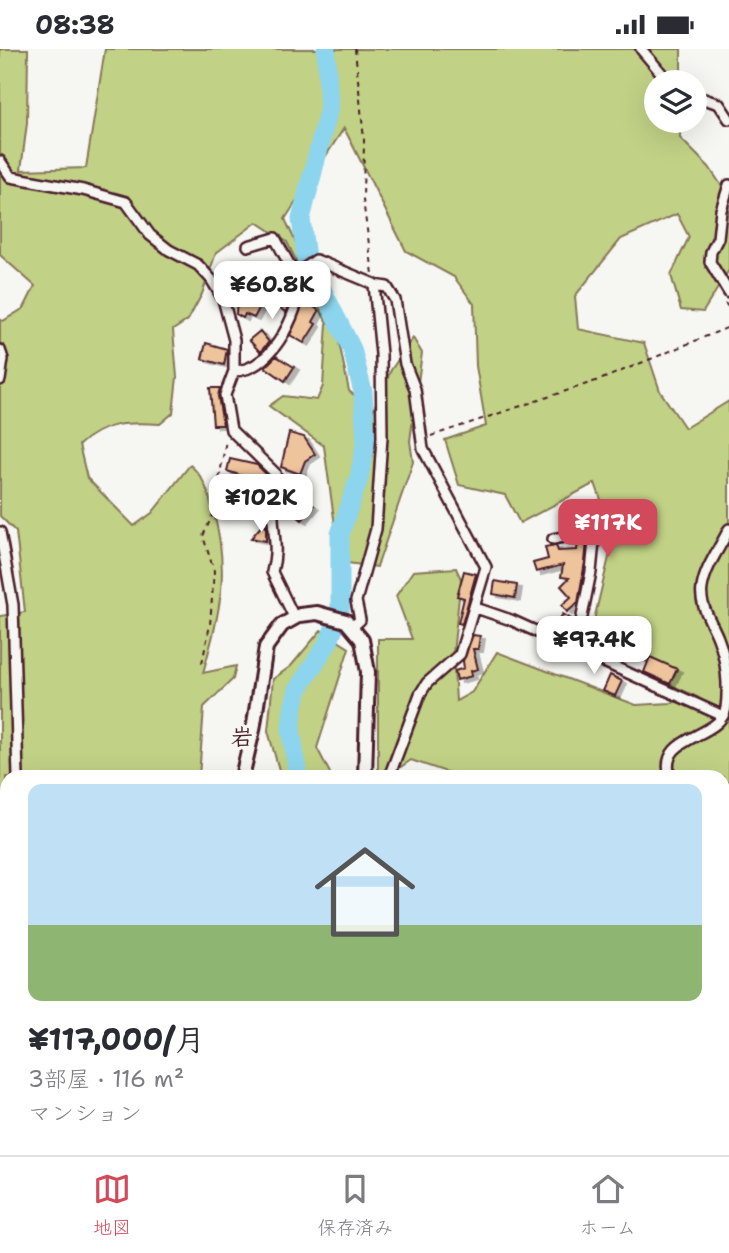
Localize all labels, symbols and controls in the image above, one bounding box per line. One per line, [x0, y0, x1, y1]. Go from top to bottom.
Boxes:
text: 08:38 [35, 7, 115, 42]
map controls [644, 70, 707, 133]
button: layers [644, 70, 707, 133]
pin: ¥60.8K [215, 261, 329, 321]
text: ¥60.8K [230, 269, 314, 299]
pin: ¥102K [212, 475, 310, 534]
text: ¥102K [225, 482, 297, 512]
pin: ¥117K [559, 499, 657, 559]
text: ¥117K [574, 507, 642, 537]
pin: ¥97.4K [537, 617, 651, 676]
text: ¥97.4K [553, 624, 635, 654]
district label: 岩 [231, 722, 254, 752]
icon: home [302, 829, 428, 955]
text: ¥117,000/月 [28, 1019, 205, 1060]
text: 3部屋 · 116 m² [28, 1064, 184, 1094]
text: マンション [28, 1098, 142, 1128]
tab: 地図 [93, 1170, 131, 1240]
tab: 保存済み [317, 1170, 393, 1240]
tab: ホーム [580, 1170, 636, 1240]

